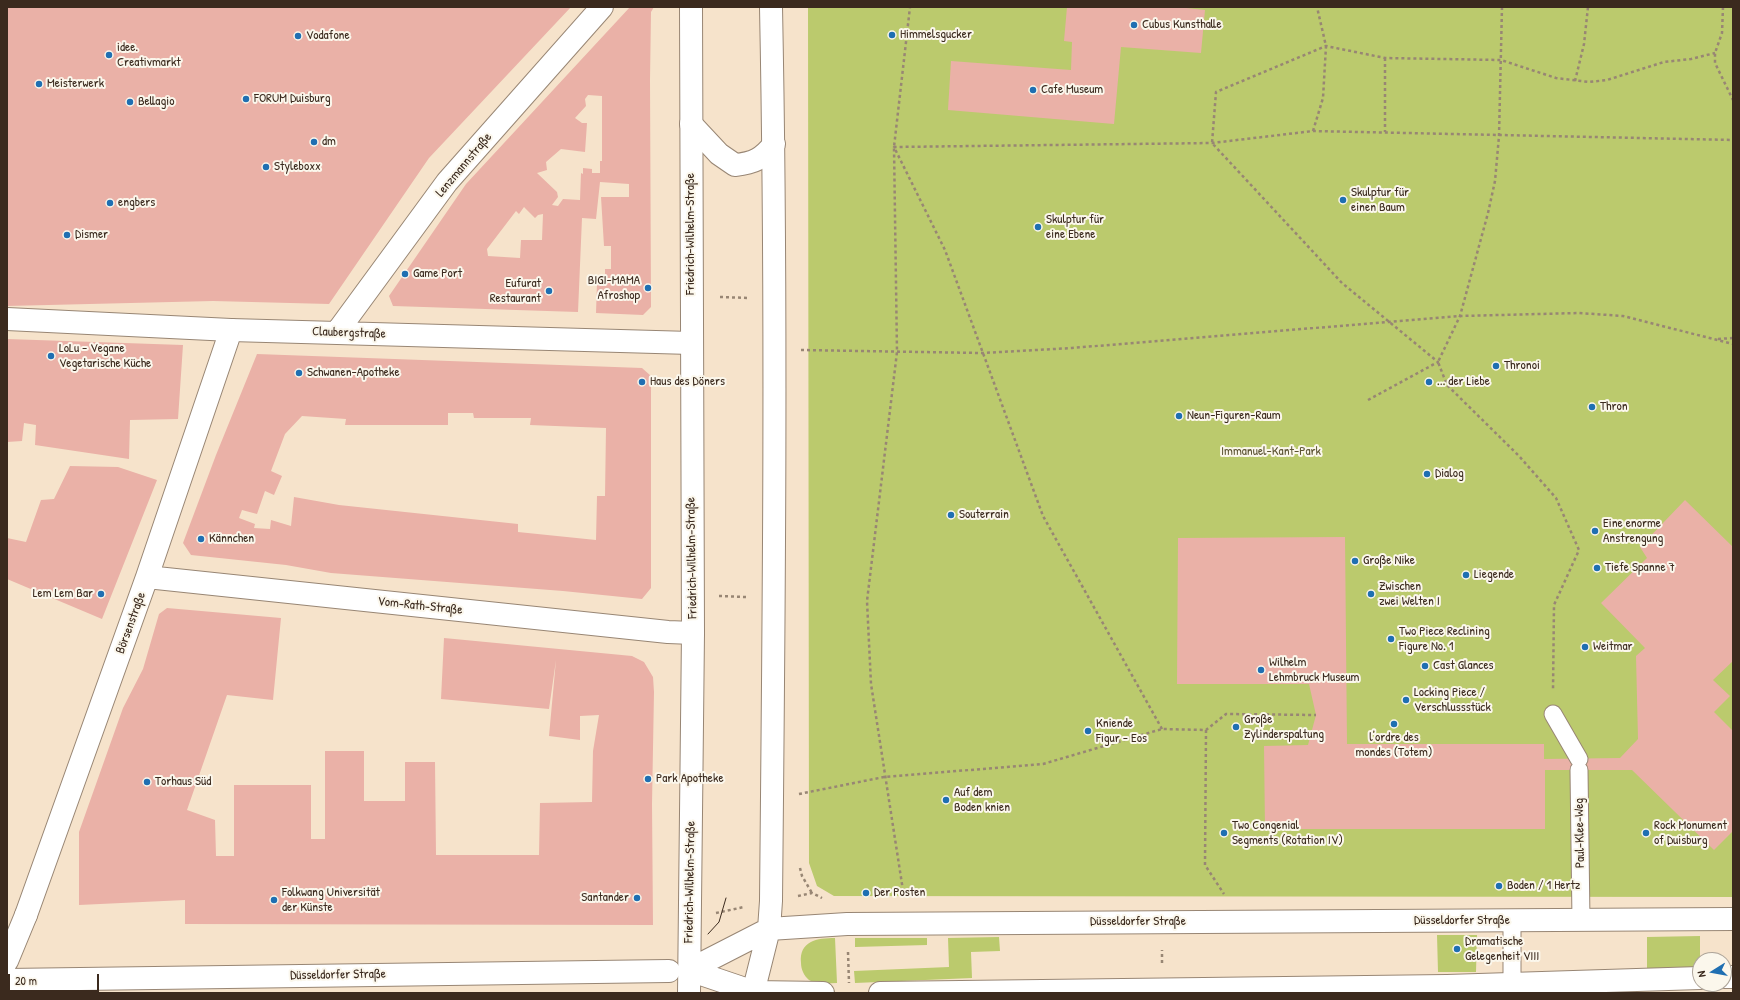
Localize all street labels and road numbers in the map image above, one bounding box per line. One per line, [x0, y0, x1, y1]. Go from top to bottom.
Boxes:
street label: Lenzmannstraße [433, 130, 495, 200]
street label: Friedrich-Wilhelm-Straße [683, 173, 699, 295]
street label: Claubergstraße [312, 324, 386, 342]
street label: Friedrich-Wilhelm-Straße [683, 497, 701, 619]
street label: Börsenstraße [113, 590, 149, 656]
street label: Vom-Rath-Straße [377, 594, 463, 618]
street label: Paul-Klee-Weg [1572, 798, 1588, 868]
street label: Friedrich-Wilhelm-Straße [681, 821, 699, 943]
street label: Düsseldorfer Straße [1414, 913, 1510, 929]
street label: Düsseldorfer Straße [1090, 914, 1186, 930]
street label: Düsseldorfer Straße [290, 966, 386, 984]

